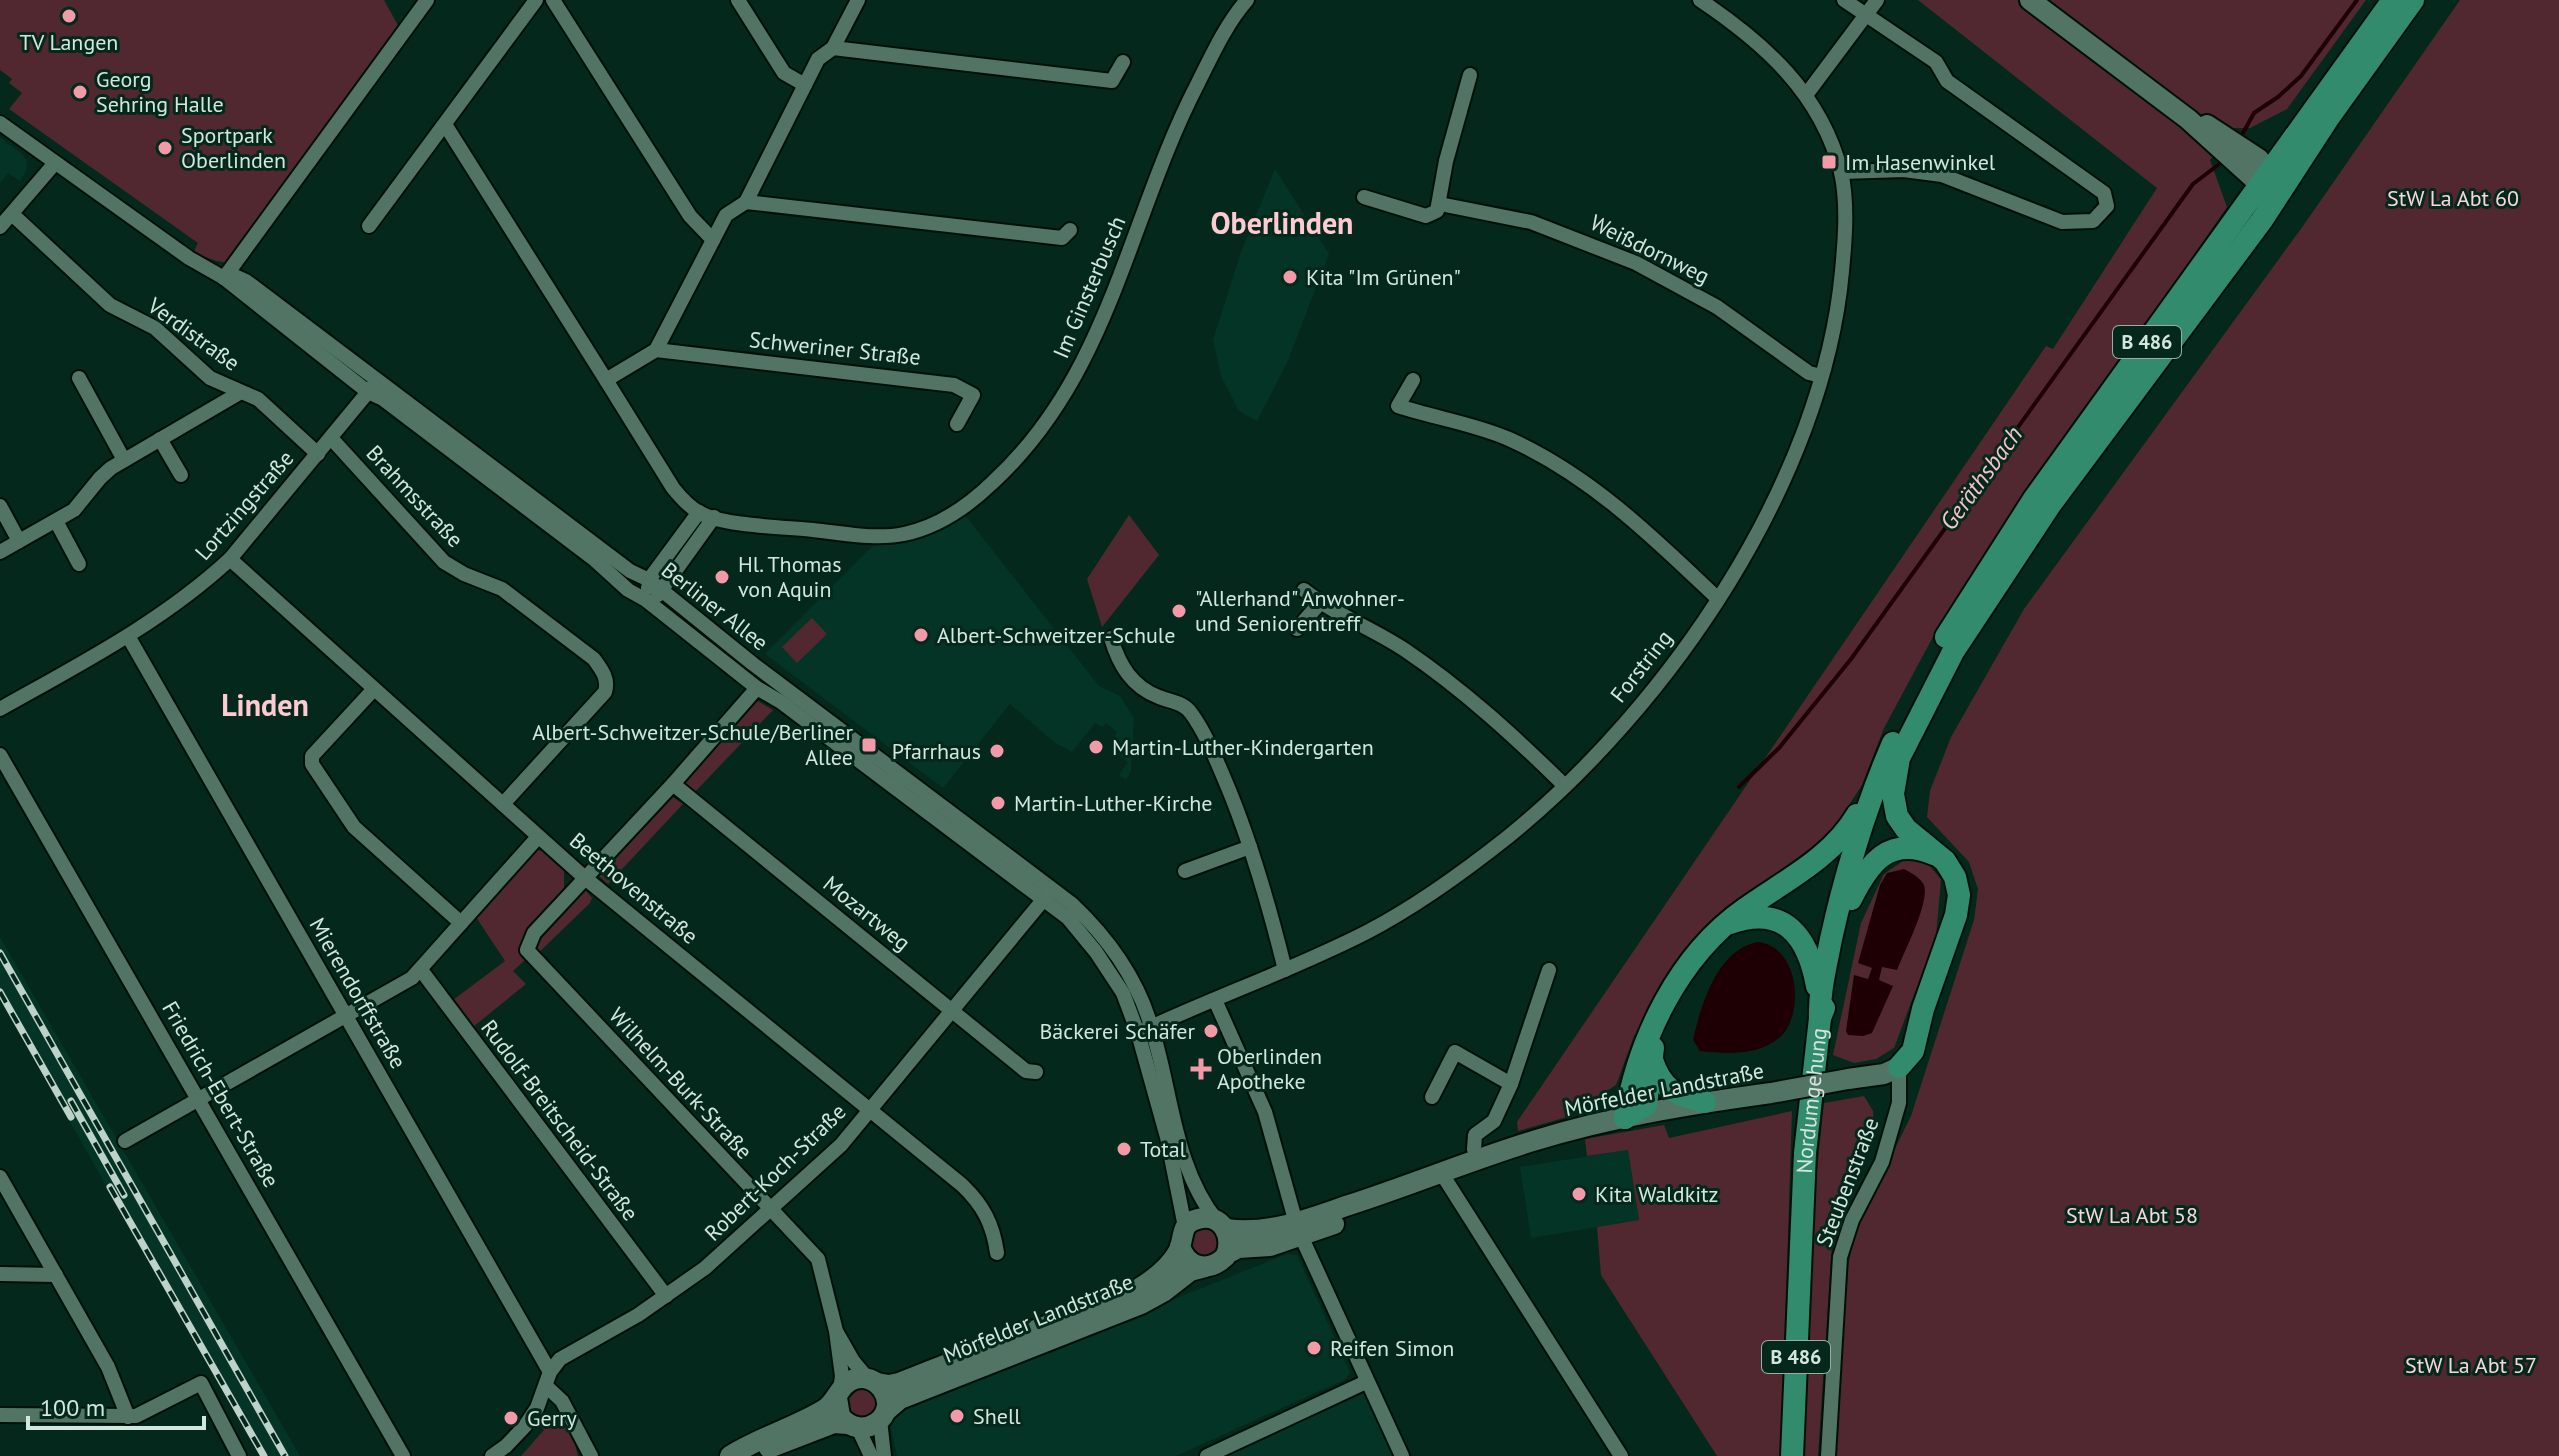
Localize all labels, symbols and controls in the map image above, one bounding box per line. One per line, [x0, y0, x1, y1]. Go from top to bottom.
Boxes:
marker: TV Langen [60, 7, 78, 25]
place label: TV Langen [20, 28, 118, 56]
place label: Georg Sehring Halle [96, 65, 224, 118]
marker: Georg Sehring Halle [71, 83, 89, 101]
place label: Sportpark Oberlinden [181, 121, 286, 174]
marker: Sportpark Oberlinden [156, 139, 174, 157]
place label: Im Hasenwinkel [1845, 148, 1996, 176]
marker: Im Hasenwinkel [1820, 153, 1838, 171]
park label: StW La Abt 60 [2387, 184, 2519, 212]
district label: Oberlinden [1211, 203, 1353, 242]
street label: Weißdornweg [1586, 208, 1714, 290]
street label: Im Ginsterbusch [1046, 212, 1132, 362]
place label: Kita "Im Grünen" [1306, 263, 1461, 291]
marker: Kita "Im Grünen" [1281, 268, 1299, 286]
street label: Verdistraße [142, 291, 245, 377]
street label: Schweriner Straße [748, 325, 922, 371]
road number: B 486 [2113, 326, 2181, 358]
water label: Geräthsbach [1933, 420, 2029, 536]
street label: Brahmsstraße [361, 439, 469, 553]
street label: Lortzingstraße [189, 444, 299, 566]
place label: Hl. Thomas von Aquin [738, 550, 841, 603]
street label: Berliner Allee [656, 556, 774, 656]
marker: Hl. Thomas von Aquin [713, 568, 731, 586]
place label: "Allerhand" Anwohner- und Seniorentreff [1195, 584, 1405, 637]
marker: "Allerhand" Anwohner- und Seniorentreff [1170, 602, 1188, 620]
place label: Albert-Schweitzer-Schule [937, 621, 1175, 649]
street label: Forstring [1604, 624, 1678, 708]
marker: Albert-Schweitzer-Schule [912, 626, 930, 644]
district label: Linden [221, 685, 309, 724]
place label: Albert-Schweitzer-Schule/Berliner Allee [532, 718, 854, 771]
place label: Martin-Luther-Kindergarten [1112, 733, 1374, 761]
marker: Albert-Schweitzer-Schule/Berliner Allee [860, 736, 878, 754]
place label: Pfarrhaus [892, 737, 981, 765]
marker: Martin-Luther-Kindergarten [1087, 738, 1105, 756]
marker: Pfarrhaus [988, 742, 1006, 760]
place label: Martin-Luther-Kirche [1014, 789, 1213, 817]
marker: Martin-Luther-Kirche [989, 794, 1007, 812]
street label: Beethovenstraße [564, 826, 704, 950]
street label: Mozartweg [818, 869, 916, 957]
street label: Mierendorffstraße [303, 913, 413, 1073]
street label: Friedrich-Ebert-Straße [156, 996, 286, 1192]
street label: Wilhelm-Burk-Straße [603, 1001, 759, 1165]
street label: Rudolf-Breitscheid-Straße [475, 1014, 645, 1226]
place label: Bäckerei Schäfer [1039, 1017, 1196, 1045]
marker: Bäckerei Schäfer [1202, 1022, 1220, 1040]
street label: Nordumgehung [1790, 1026, 1833, 1174]
place label: Oberlinden Apotheke [1217, 1042, 1322, 1095]
street label: Mörfelder Landstraße [1562, 1056, 1766, 1122]
marker: Oberlinden Apotheke [1192, 1060, 1210, 1078]
street label: Robert-Koch-Straße [699, 1098, 851, 1246]
street label: Steubenstraße [1809, 1113, 1885, 1251]
place label: Total [1140, 1135, 1187, 1163]
marker: Total [1115, 1140, 1133, 1158]
place label: Kita Waldkitz [1595, 1180, 1718, 1208]
marker: Kita Waldkitz [1570, 1185, 1588, 1203]
park label: StW La Abt 58 [2066, 1201, 2198, 1229]
street label: Mörfelder Landstraße [939, 1267, 1137, 1369]
place label: Reifen Simon [1330, 1334, 1454, 1362]
marker: Reifen Simon [1305, 1339, 1323, 1357]
road number: B 486 [1762, 1341, 1830, 1373]
park label: StW La Abt 57 [2405, 1351, 2537, 1379]
scale bar [28, 1380, 204, 1430]
text: 100 m [40, 1392, 105, 1423]
place label: Shell [973, 1402, 1021, 1430]
place label: Gerry [527, 1404, 578, 1432]
marker: Shell [948, 1407, 966, 1425]
marker: Gerry [502, 1409, 520, 1427]

